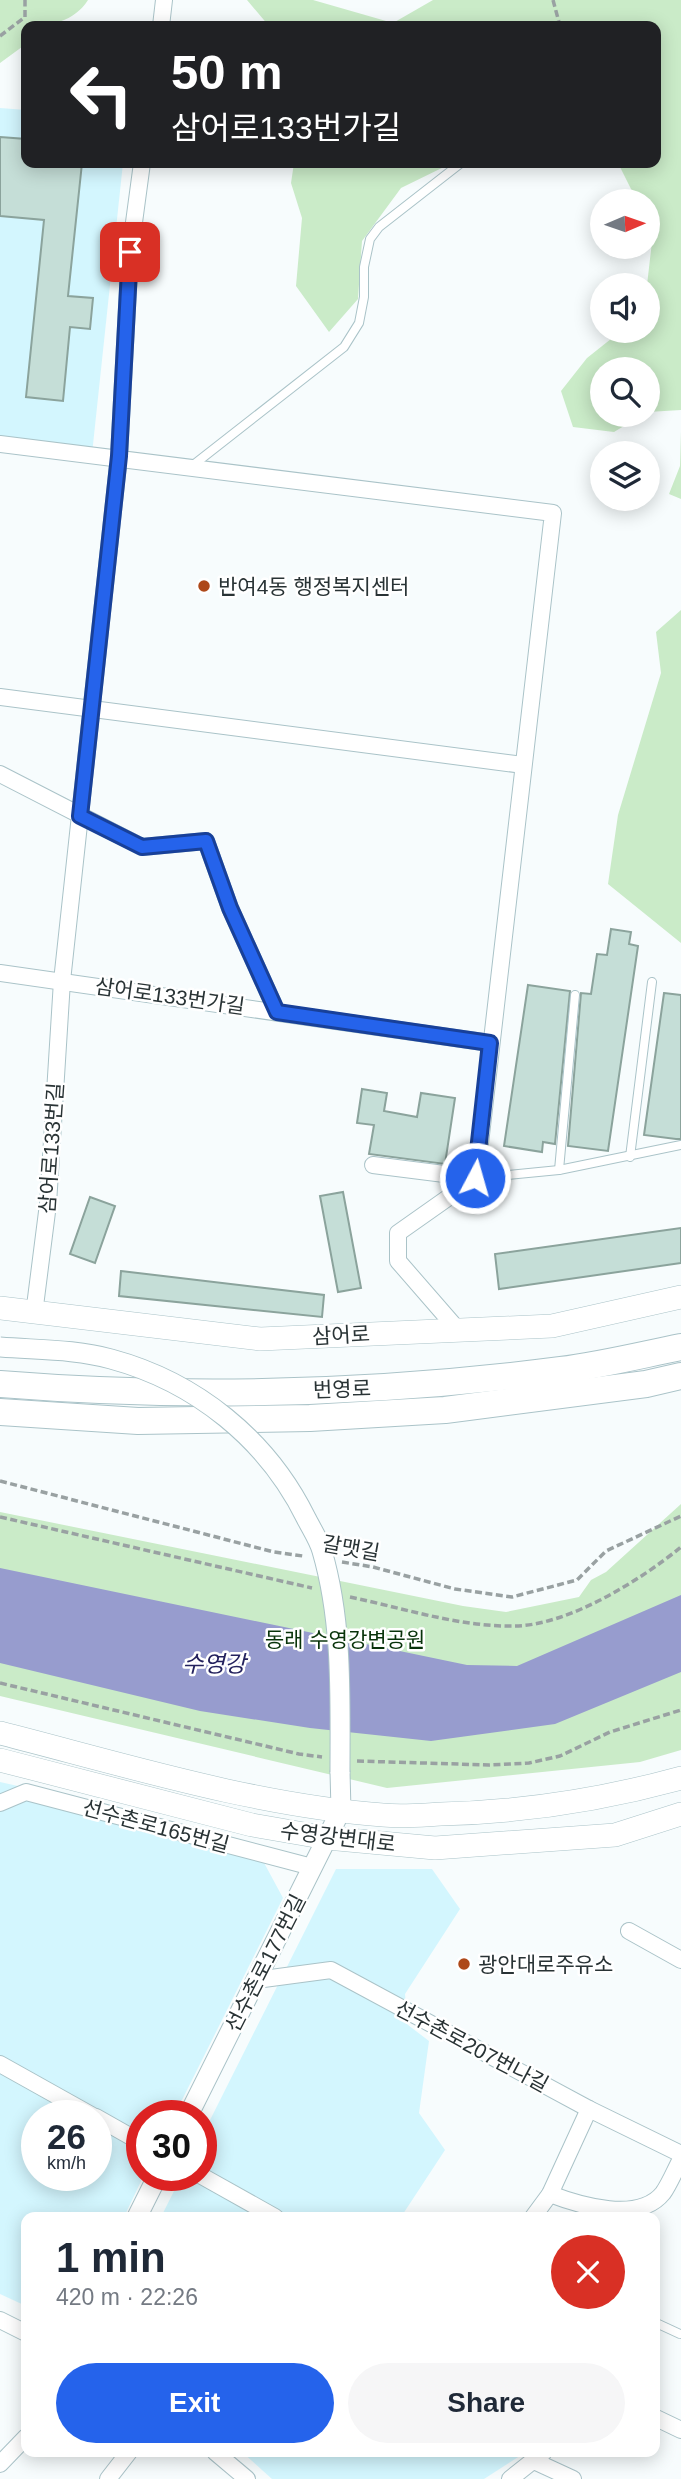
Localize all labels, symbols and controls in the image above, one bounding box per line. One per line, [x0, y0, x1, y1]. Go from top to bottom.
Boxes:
text: 50 m [171, 45, 283, 99]
icon: left [56, 49, 147, 140]
text: 삼어로133번가길 [171, 110, 401, 146]
north arrow [590, 189, 660, 259]
map controls [590, 189, 660, 511]
pin [100, 222, 160, 282]
icon: arrive [111, 233, 149, 271]
button: sound [590, 273, 660, 343]
button: search [590, 357, 660, 427]
button: layers [590, 441, 660, 511]
place label: 반여4동 행정복지센터 [218, 575, 409, 598]
marker: 반여4동 행정복지센터 [196, 578, 212, 594]
street label: 삼어로133번가길 [94, 974, 246, 1018]
street label: 삼어로133번길 [35, 1082, 67, 1214]
position arrow [438, 1141, 512, 1215]
street label: 삼어로 [311, 1322, 371, 1348]
street label: 번영로 [313, 1376, 371, 1402]
street label: 갈맷길 [320, 1532, 382, 1564]
park label: 동래 수영강변공원 [265, 1628, 425, 1651]
water label: 수영강 [182, 1651, 249, 1677]
street label: 선수촌로165번길 [80, 1795, 232, 1857]
street label: 수영강변대로 [279, 1819, 397, 1855]
street label: 선수촌로177번길 [220, 1891, 310, 2035]
place label: 광안대로주유소 [478, 1953, 613, 1976]
marker: 광안대로주유소 [456, 1956, 472, 1972]
street label: 선수촌로207번나길 [391, 1996, 553, 2096]
speed limit sign: 30 [126, 2100, 217, 2191]
text: 26 [47, 2117, 86, 2156]
text: km/h [47, 2153, 86, 2173]
text: 1 min [56, 2234, 166, 2281]
button: close [551, 2235, 625, 2309]
text: 420 m · 22:26 [56, 2284, 198, 2310]
button: Exit [56, 2363, 334, 2443]
button: Share [348, 2363, 625, 2443]

